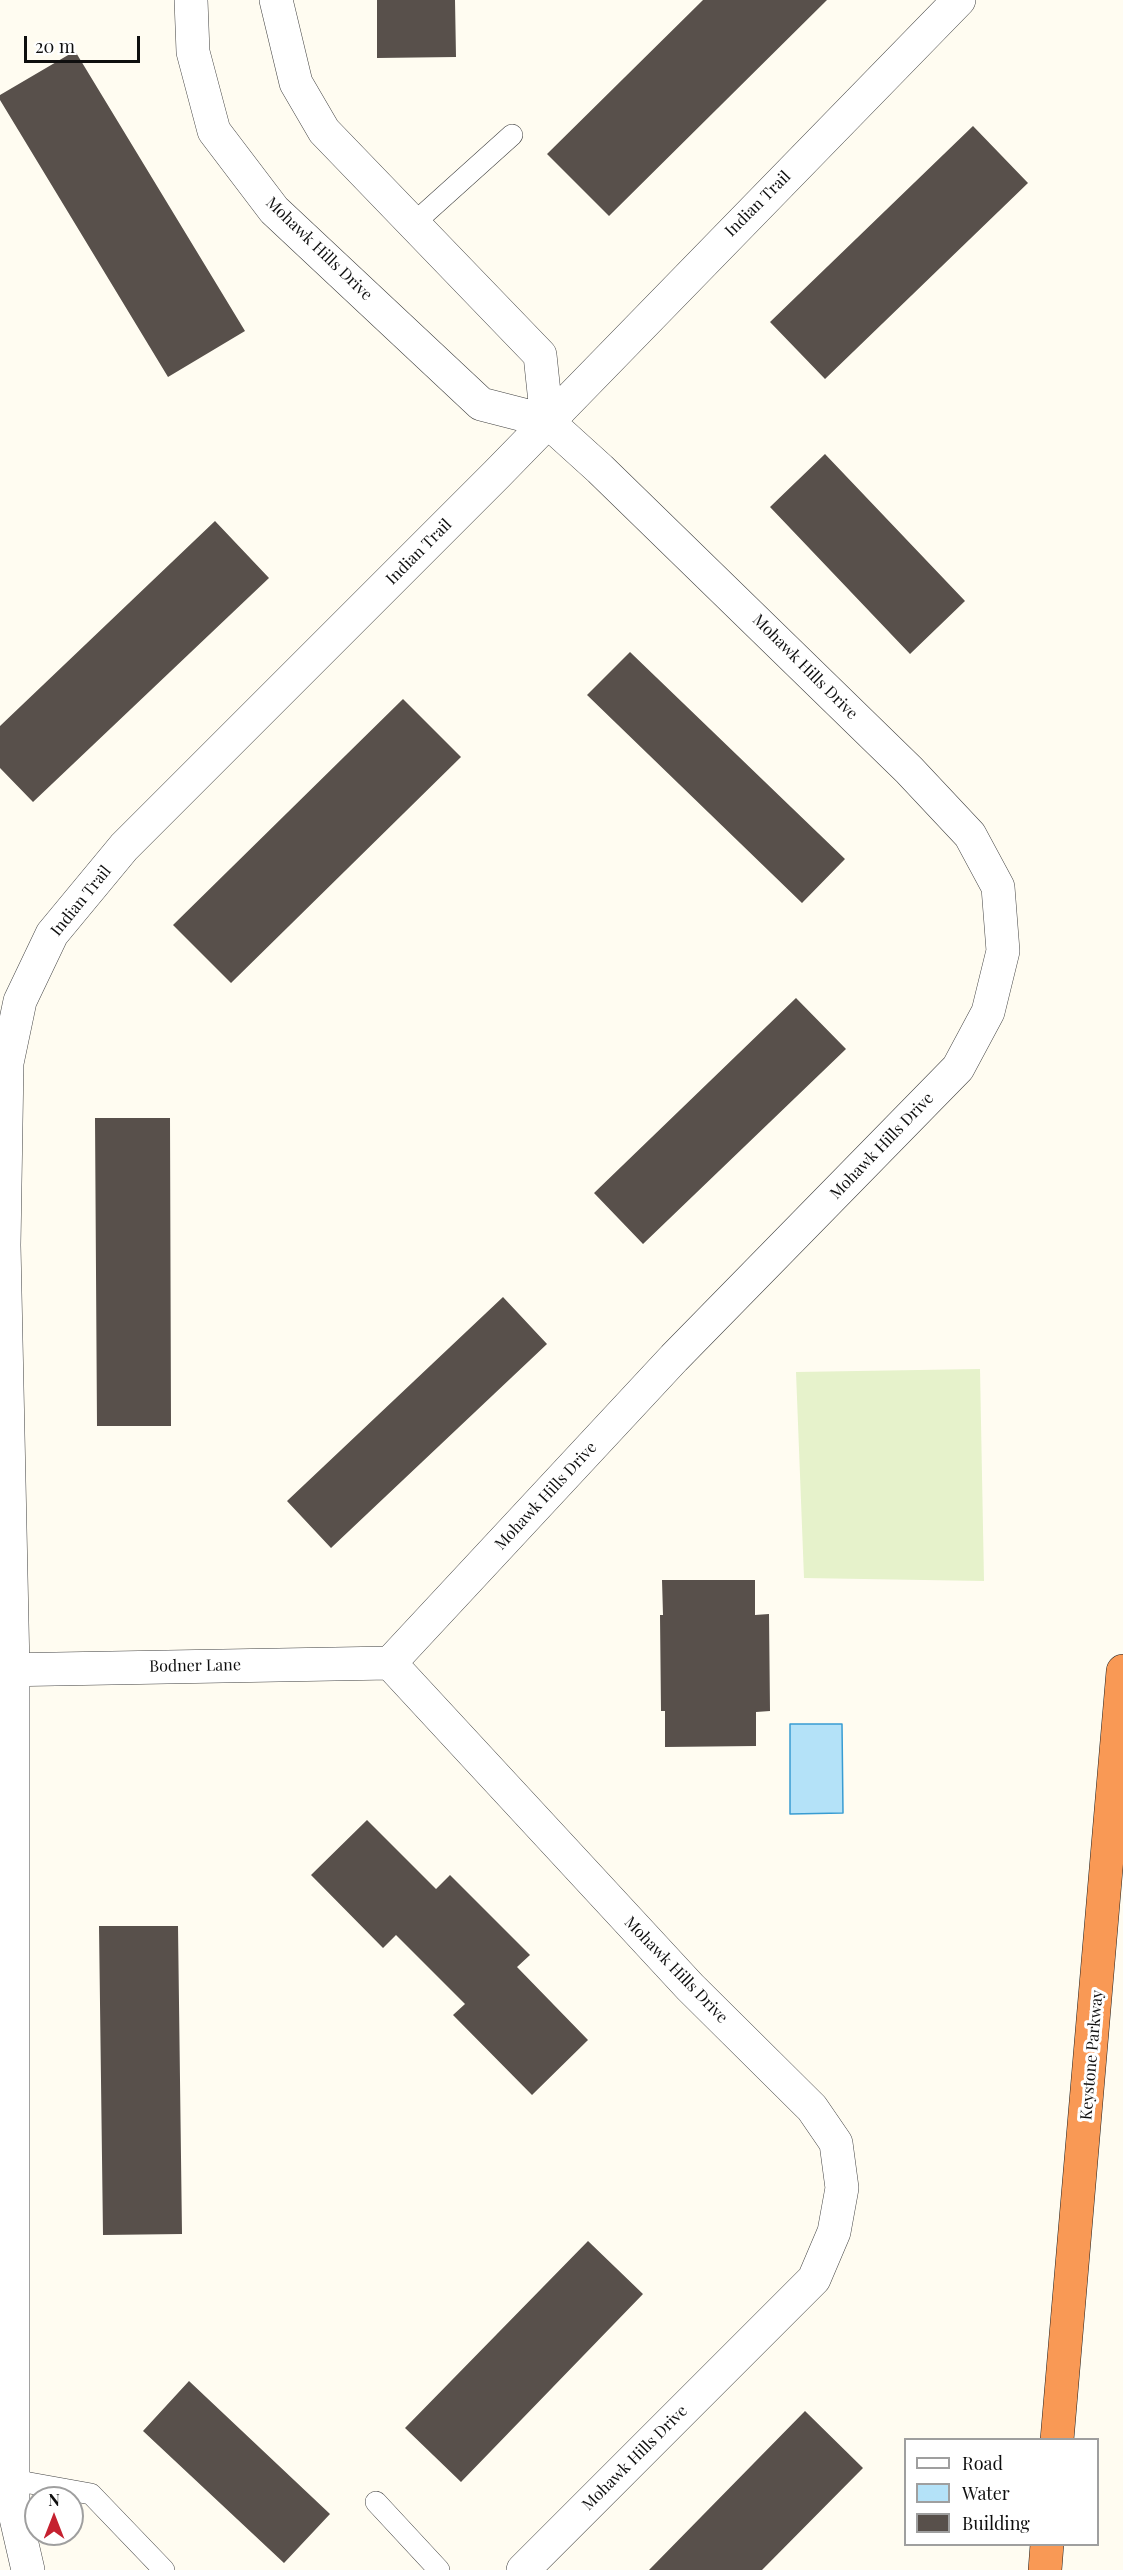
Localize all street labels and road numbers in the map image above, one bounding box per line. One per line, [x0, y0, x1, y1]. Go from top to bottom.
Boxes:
street label: Indian Trail [721, 167, 795, 241]
street label: Mohawk Hills Drive [262, 193, 376, 305]
street label: Indian Trail [382, 515, 456, 589]
street label: Mohawk Hills Drive [749, 611, 861, 723]
street label: Indian Trail [47, 862, 115, 940]
street label: Mohawk Hills Drive [826, 1089, 938, 1203]
street label: Mohawk Hills Drive [491, 1438, 601, 1554]
street label: Bodner Lane [149, 1656, 241, 1676]
street label: Mohawk Hills Drive [620, 1913, 732, 2027]
street label: Keystone Parkway [1077, 1989, 1107, 2121]
street label: Mohawk Hills Drive [579, 2402, 691, 2514]

